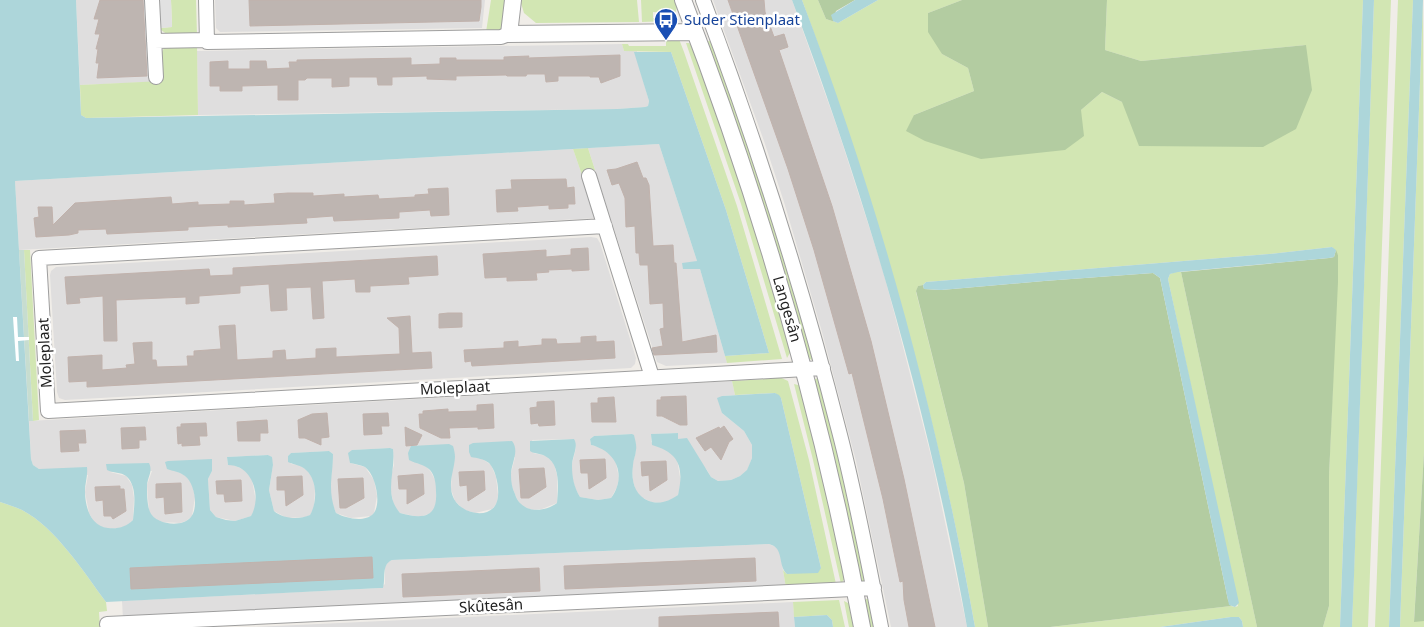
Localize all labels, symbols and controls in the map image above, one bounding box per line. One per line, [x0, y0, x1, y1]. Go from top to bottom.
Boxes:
bus stop icon: Suder Stienplaat [653, 7, 679, 41]
place label: Suder Stienplaat [684, 9, 800, 29]
street label: Langesân [769, 273, 807, 344]
street label: Moleplaat [32, 317, 56, 389]
street label: Moleplaat [419, 375, 491, 399]
street label: Skûtesân [458, 593, 524, 617]

